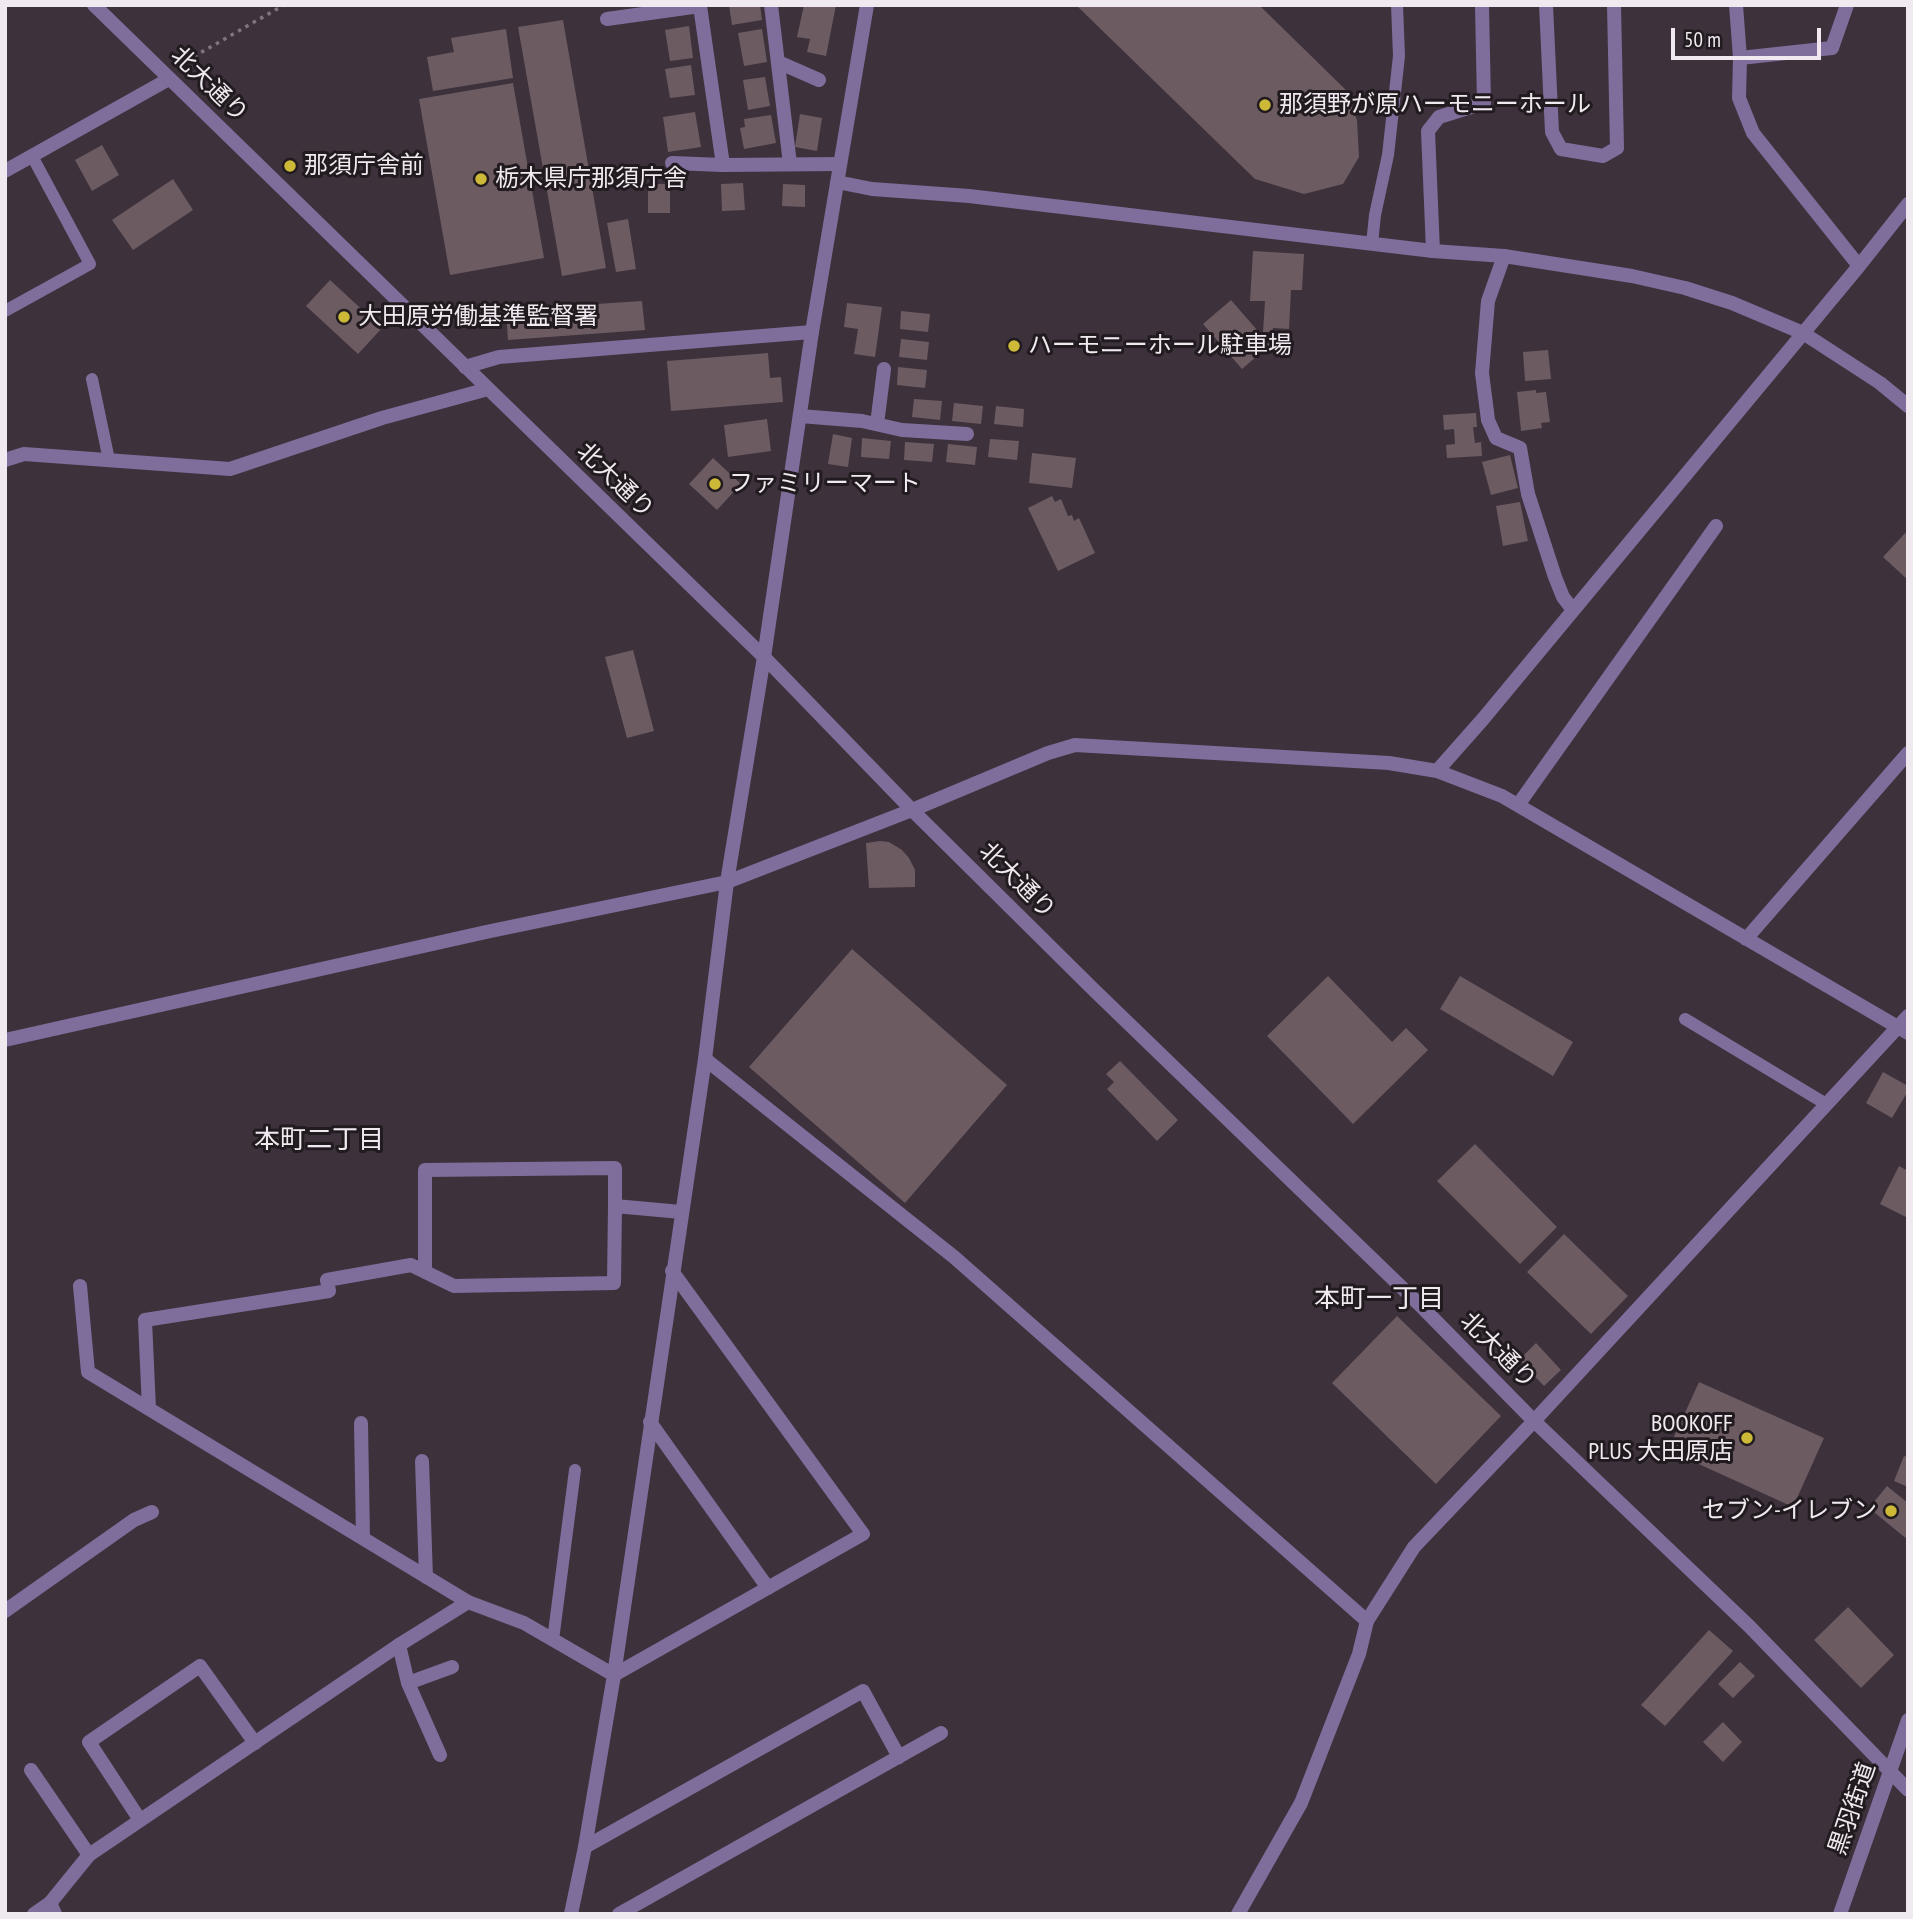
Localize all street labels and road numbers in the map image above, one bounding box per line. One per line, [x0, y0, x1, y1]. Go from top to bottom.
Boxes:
street label: 北大通り [164, 41, 254, 129]
street label: 北大通り [570, 437, 660, 525]
street label: 北大通り [973, 837, 1061, 925]
street label: 北大通り [1454, 1307, 1542, 1395]
street label: 黒羽街道 [1824, 1759, 1882, 1859]

